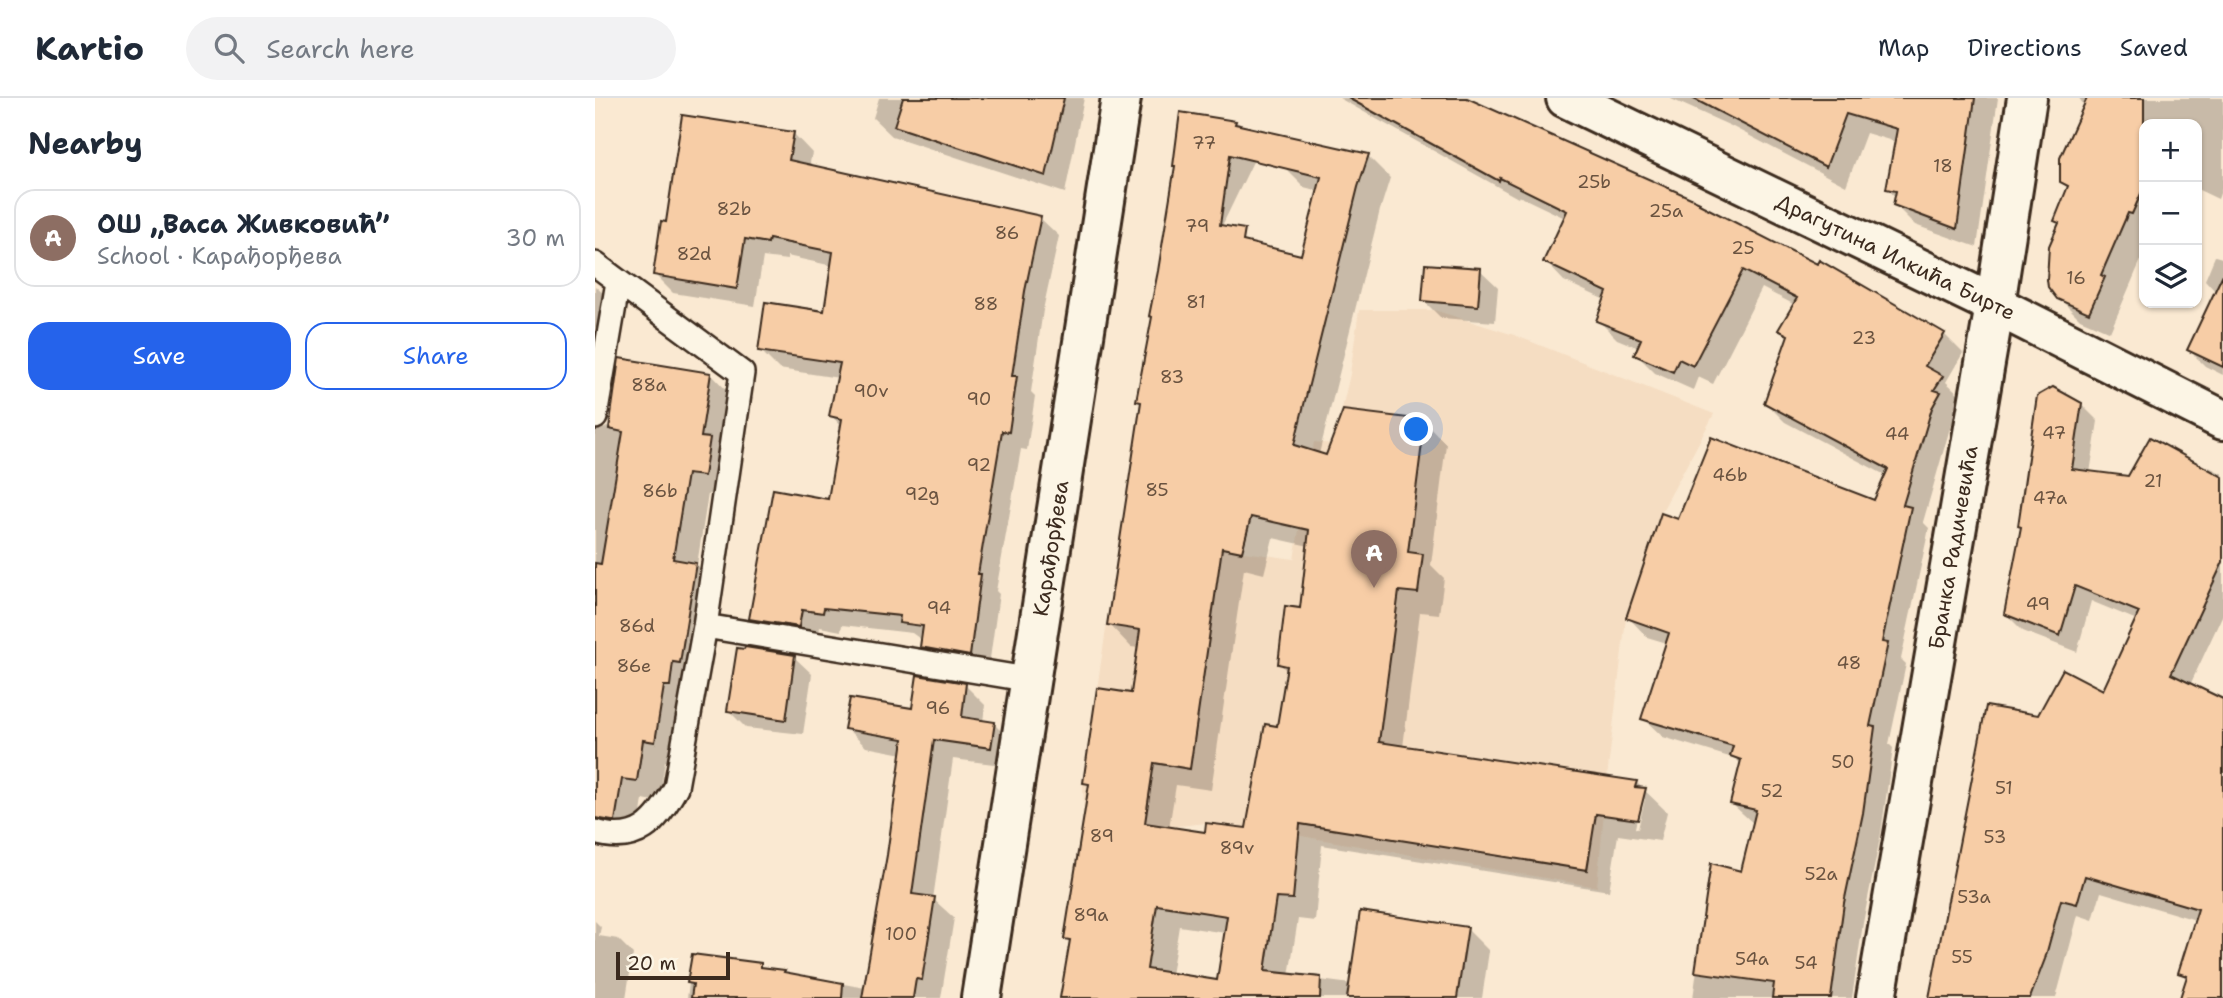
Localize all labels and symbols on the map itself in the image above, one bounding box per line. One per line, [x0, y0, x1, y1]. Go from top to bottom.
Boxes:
house number: 77 [1192, 131, 1216, 155]
house number: 18 [1933, 154, 1953, 178]
house number: 25b [1577, 170, 1611, 194]
street label: Драгутина Илкића Бирте [1771, 187, 2020, 327]
house number: 82b [717, 197, 751, 221]
house number: 25a [1649, 199, 1683, 223]
house number: 79 [1185, 214, 1209, 238]
house number: 86 [995, 221, 1019, 245]
house number: 25 [1731, 236, 1755, 260]
house number: 82d [677, 242, 711, 266]
house number: 16 [2066, 266, 2086, 290]
house number: 81 [1186, 290, 1206, 314]
house number: 88 [974, 292, 998, 316]
house number: 23 [1852, 326, 1876, 350]
house number: 83 [1160, 365, 1184, 389]
house number: 88a [631, 373, 667, 397]
house number: 90v [854, 379, 888, 403]
house number: 90 [967, 387, 991, 411]
your location [1399, 412, 1433, 446]
house number: 47 [2042, 421, 2066, 445]
house number: 44 [1885, 422, 1909, 446]
street label: Бранка Радичевића [1922, 443, 1985, 652]
house number: 92 [967, 453, 991, 477]
house number: 46b [1712, 463, 1748, 487]
house number: 21 [2143, 469, 2163, 493]
street label: Карађорђева [1027, 478, 1075, 618]
house number: 85 [1145, 478, 1169, 502]
house number: 86b [642, 479, 678, 503]
house number: 92g [905, 482, 939, 506]
house number: 47a [2033, 486, 2067, 510]
pin: A [1351, 530, 1397, 588]
house number: 49 [2026, 592, 2050, 616]
house number: 94 [927, 596, 951, 620]
house number: 86d [619, 614, 655, 638]
house number: 48 [1837, 651, 1861, 675]
house number: 86e [617, 654, 651, 678]
house number: 96 [926, 696, 950, 720]
house number: 50 [1831, 750, 1855, 774]
house number: 51 [1995, 776, 2013, 800]
house number: 52 [1761, 779, 1783, 803]
house number: 89 [1090, 824, 1114, 848]
house number: 53 [1984, 825, 2006, 849]
house number: 89v [1220, 836, 1254, 860]
house number: 52a [1804, 862, 1838, 886]
house number: 53a [1957, 885, 1991, 909]
house number: 89a [1073, 903, 1109, 927]
house number: 100 [885, 922, 917, 946]
house number: 55 [1951, 945, 1973, 969]
house number: 54a [1735, 947, 1769, 971]
scale bar [616, 949, 730, 981]
house number: 54 [1794, 951, 1818, 975]

